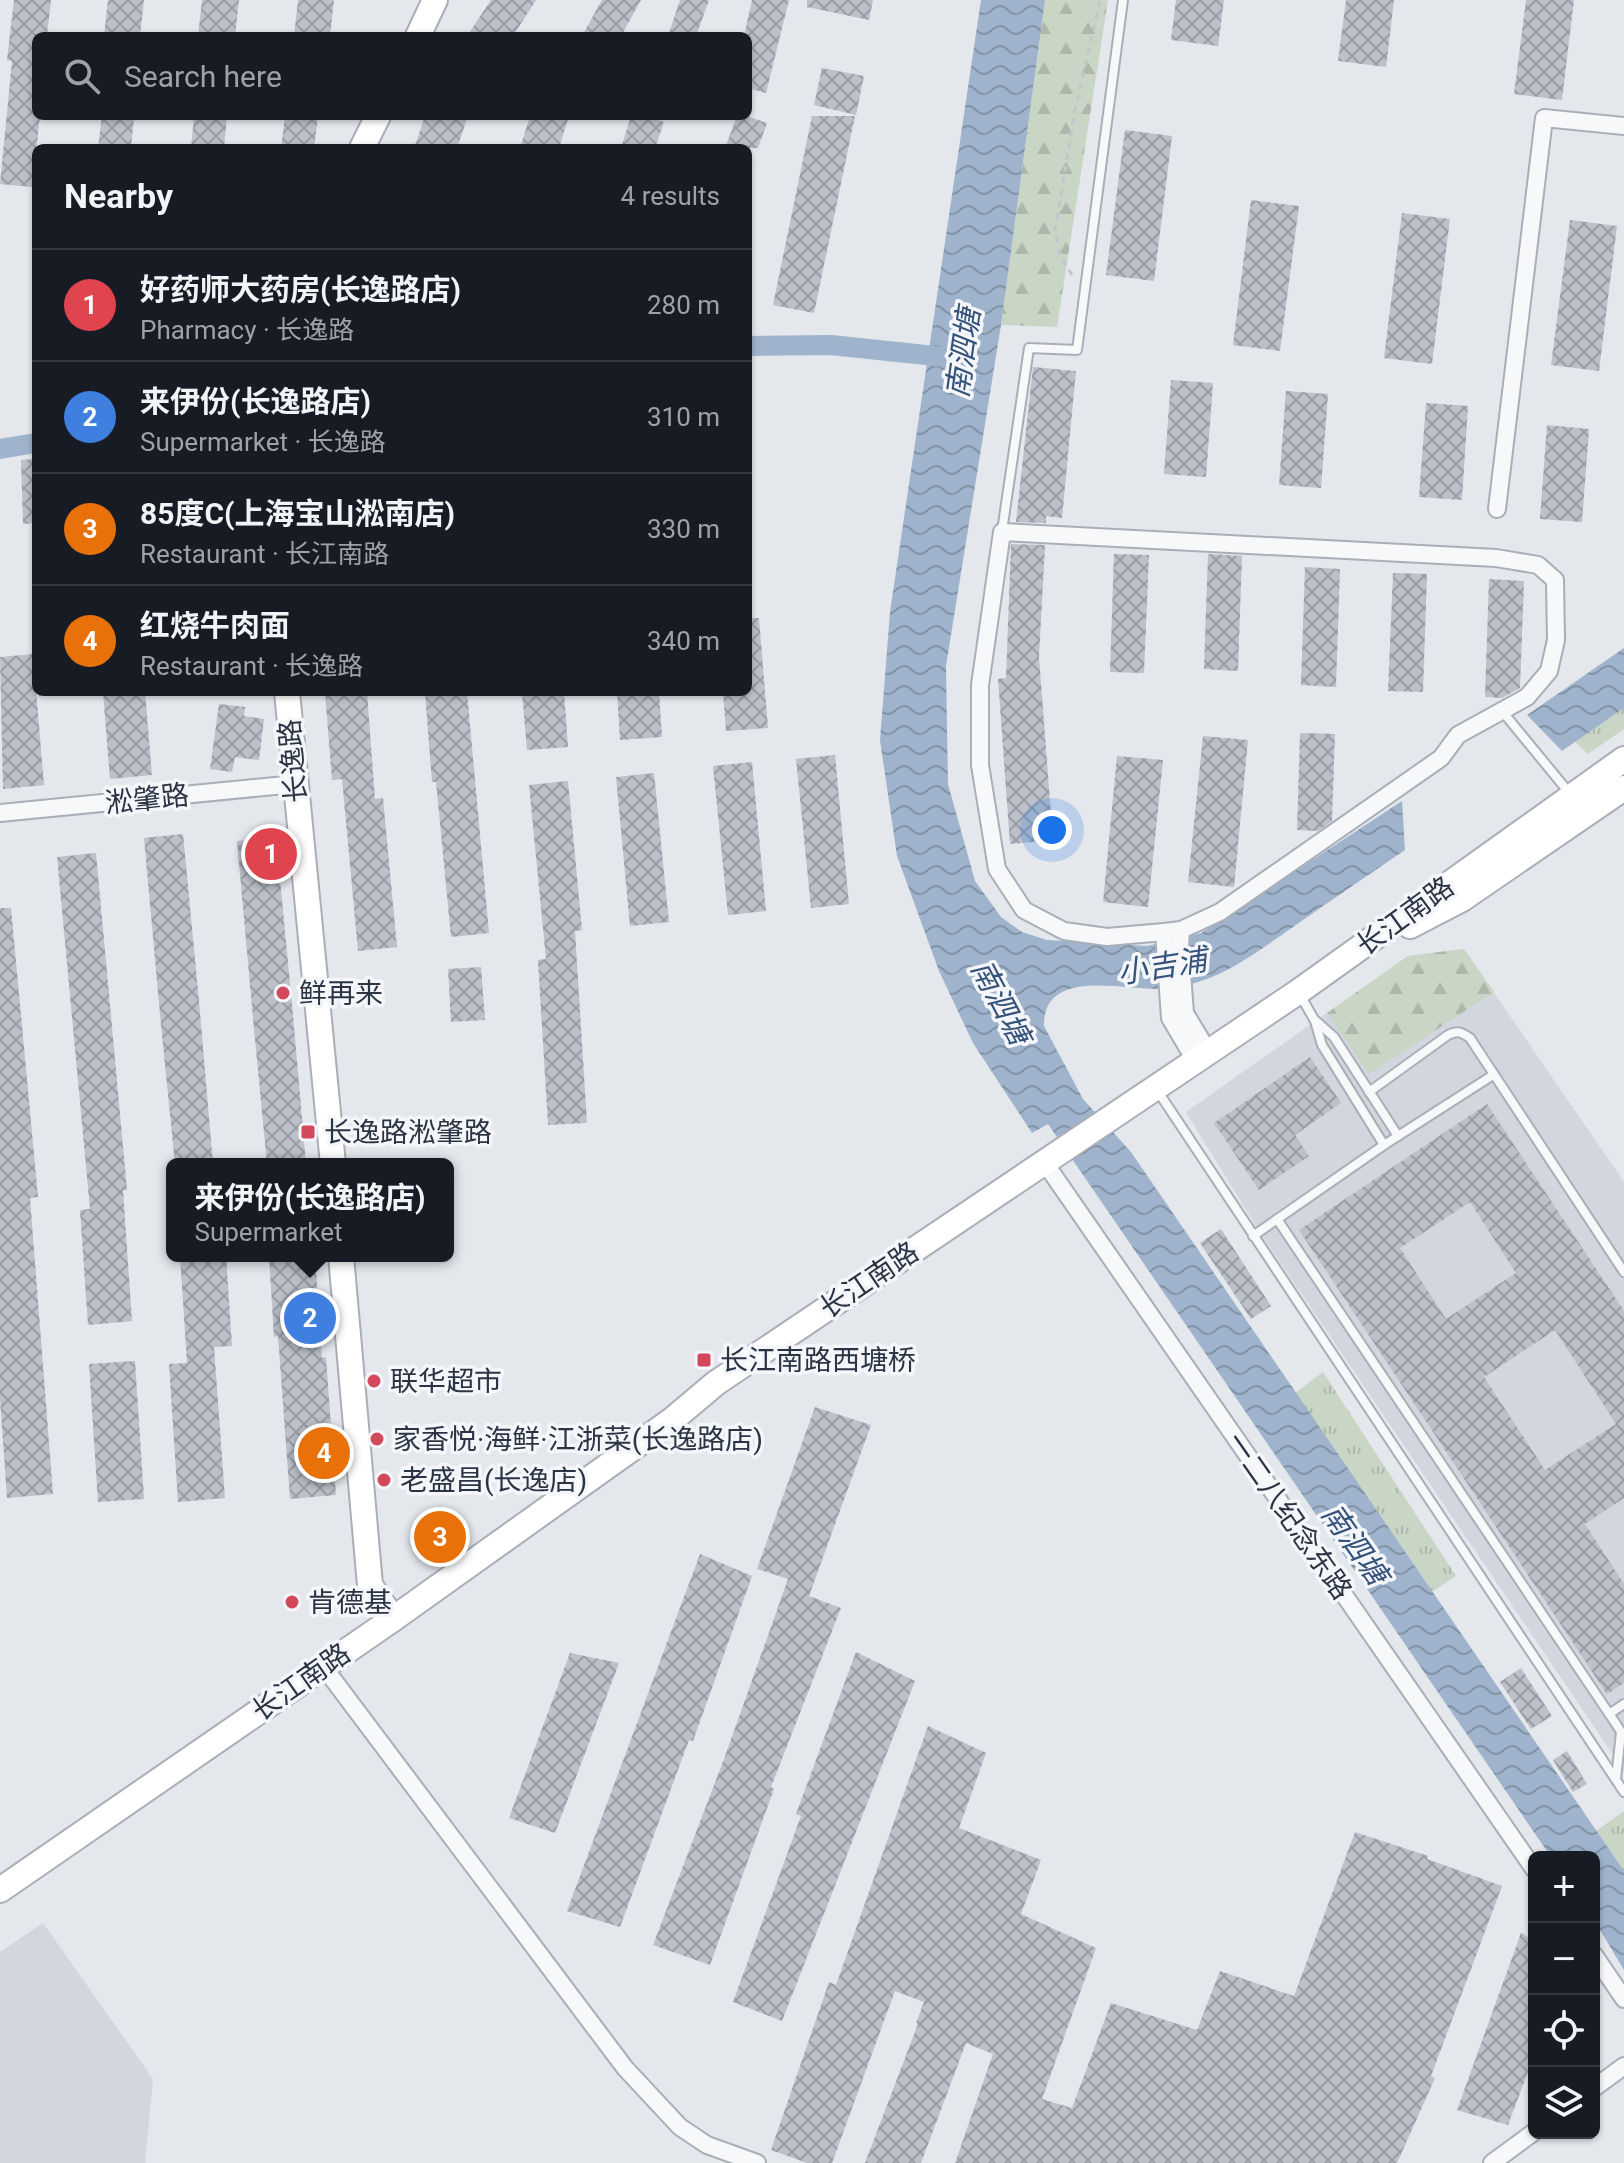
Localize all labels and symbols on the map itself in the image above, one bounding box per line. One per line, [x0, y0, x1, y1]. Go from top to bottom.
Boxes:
water label: 南泗塘 [939, 301, 987, 400]
street label: 长逸路 [273, 718, 313, 804]
street label: 淞肇路 [103, 778, 191, 820]
your location [1032, 810, 1072, 850]
pin: 1 [245, 824, 297, 884]
street label: 长江南路 [1350, 870, 1460, 962]
water label: 小吉浦 [1115, 941, 1213, 990]
water label: 南泗塘 [964, 954, 1040, 1054]
place label: 鲜再来 [299, 977, 383, 1010]
marker: 鲜再来 [274, 984, 292, 1002]
place label: 长逸路淞肇路 [324, 1116, 492, 1149]
marker: 长逸路淞肇路 [299, 1123, 317, 1141]
street label: 长江南路 [813, 1235, 925, 1325]
pin: 2 [284, 1288, 336, 1348]
place label: 长江南路西塘桥 [720, 1344, 916, 1377]
marker: 长江南路西塘桥 [695, 1351, 713, 1369]
place label: 联华超市 [390, 1365, 502, 1398]
marker: 联华超市 [365, 1372, 383, 1390]
pin: 4 [298, 1423, 350, 1483]
place label: 家香悦·海鲜·江浙菜(长逸路店) [393, 1423, 763, 1456]
street label: 一二八纪念东路 [1219, 1426, 1359, 1606]
marker: 家香悦·海鲜·江浙菜(长逸路店) [368, 1430, 386, 1448]
place label: 老盛昌(长逸店) [400, 1464, 587, 1497]
marker: 老盛昌(长逸店) [375, 1471, 393, 1489]
water label: 南泗塘 [1315, 1497, 1398, 1595]
pin: 3 [414, 1507, 466, 1567]
place label: 肯德基 [308, 1586, 392, 1619]
marker: 肯德基 [283, 1593, 301, 1611]
street label: 长江南路 [246, 1636, 356, 1728]

